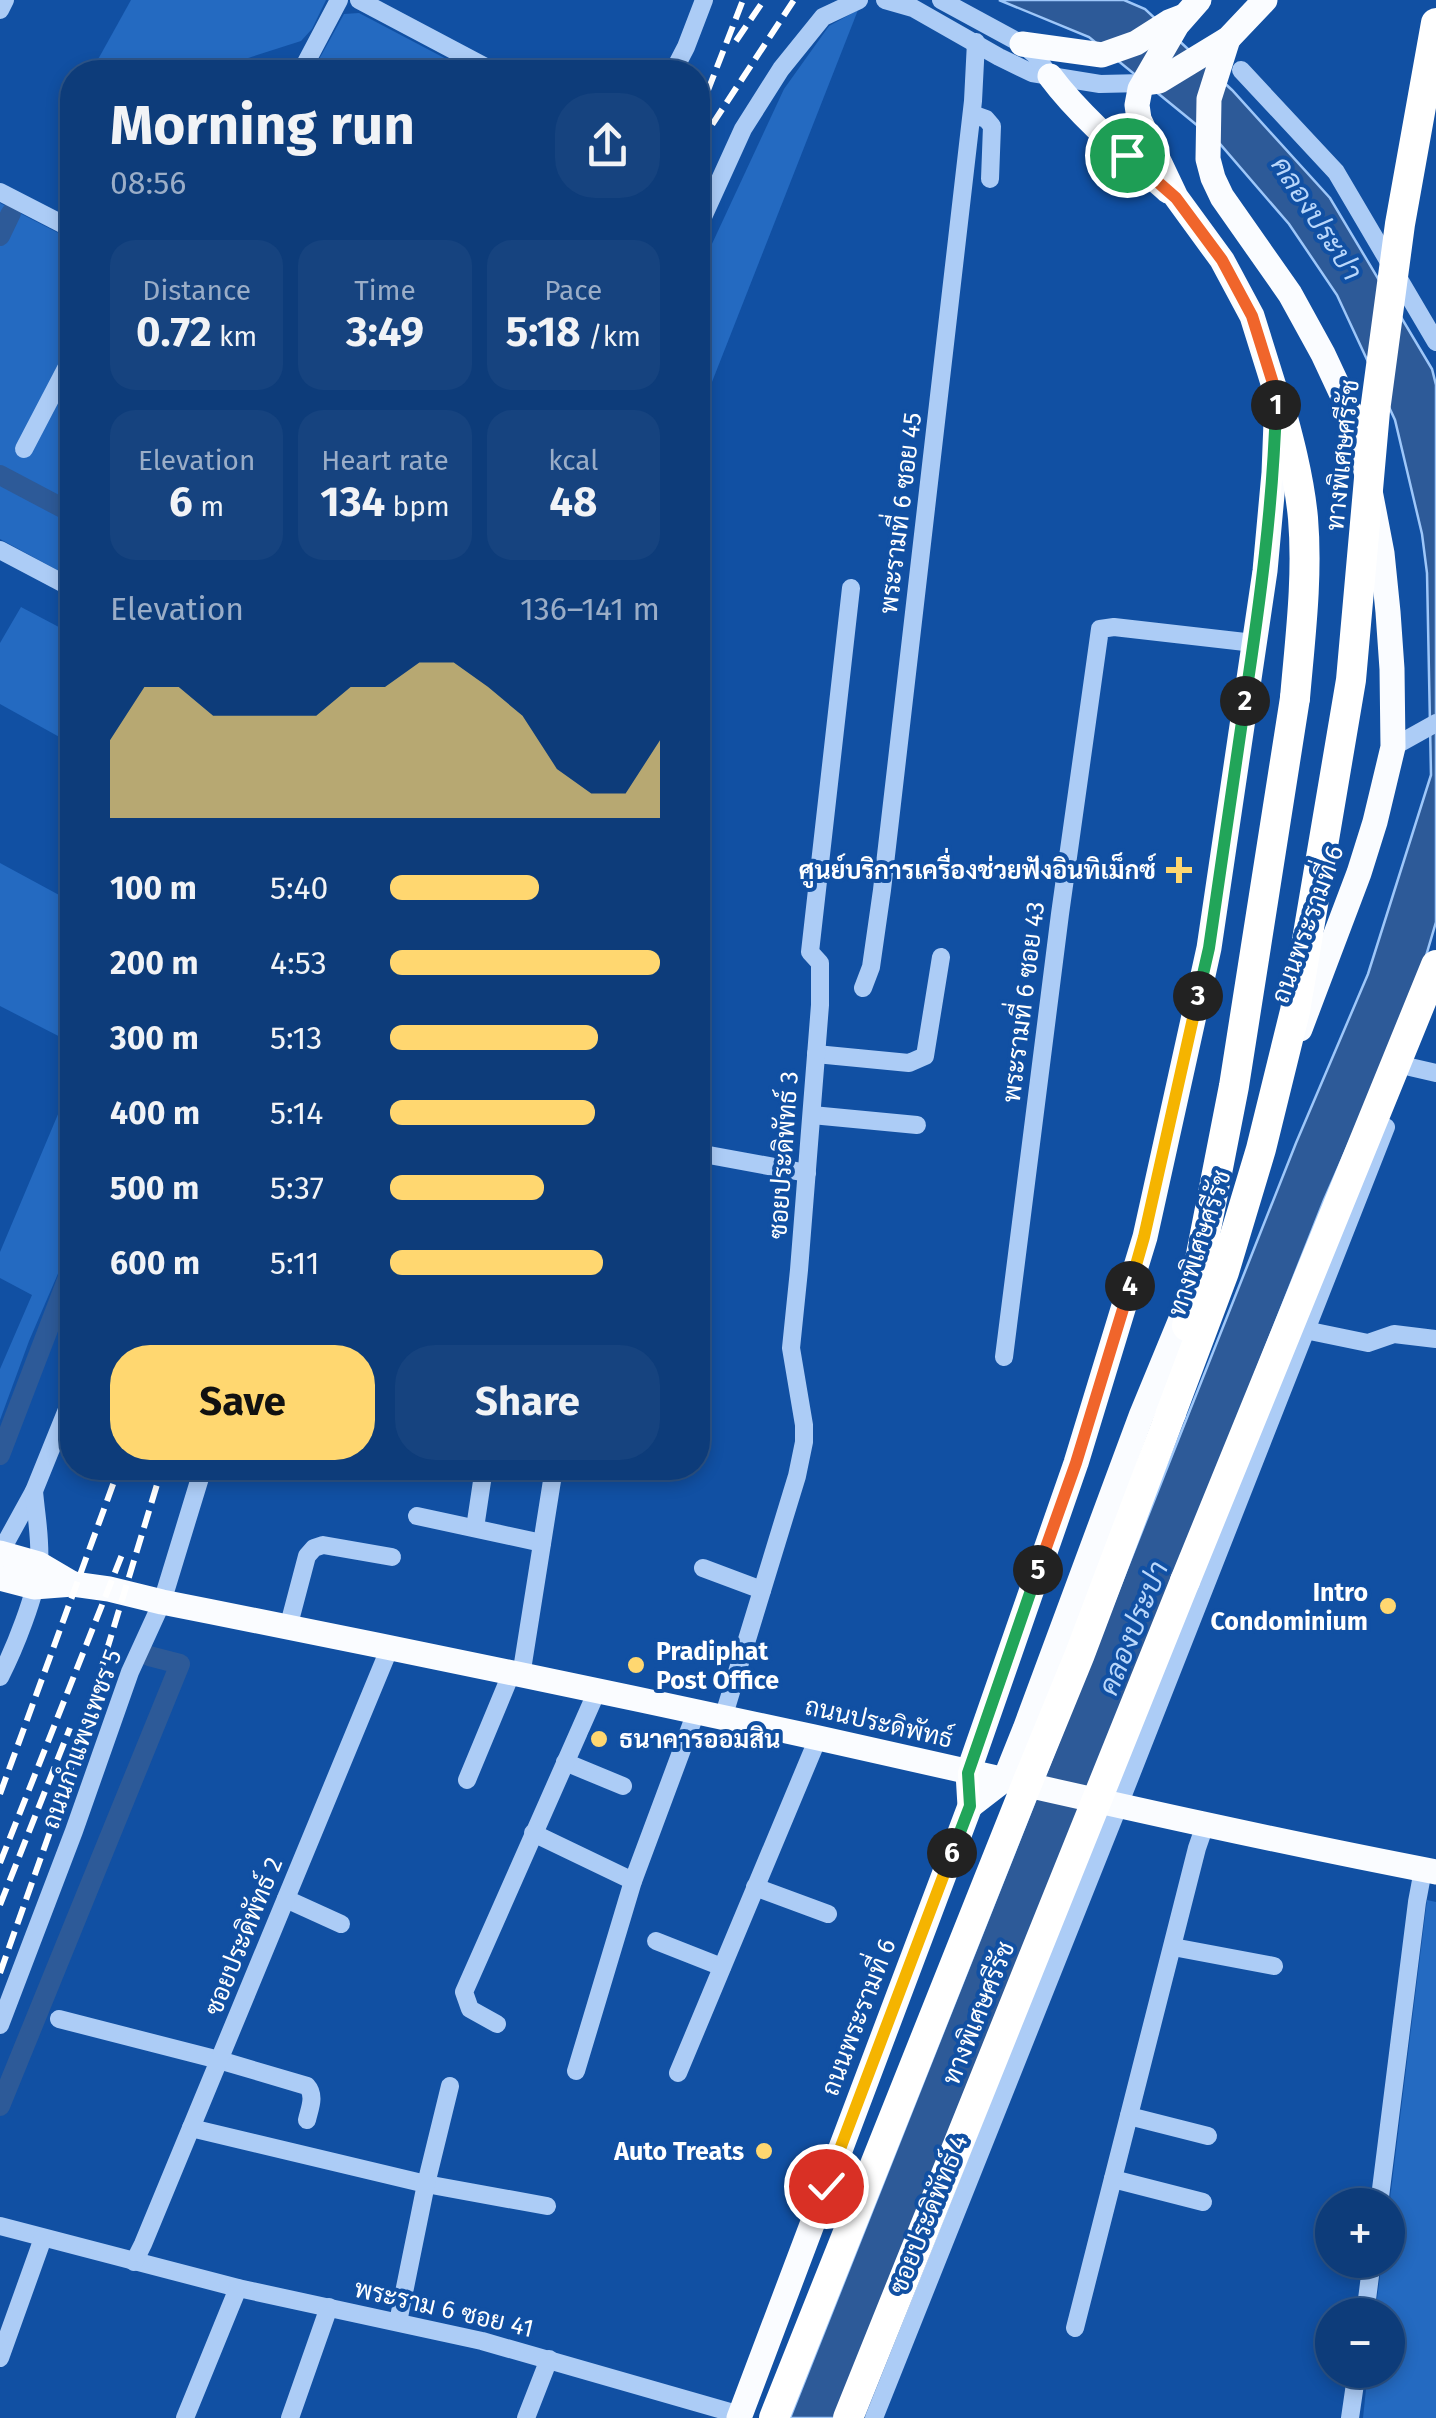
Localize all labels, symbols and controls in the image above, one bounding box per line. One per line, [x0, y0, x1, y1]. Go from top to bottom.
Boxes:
text: Morning run [110, 93, 415, 159]
button: share [555, 93, 660, 198]
pin [1085, 113, 1170, 198]
icon: arrive [1100, 128, 1155, 183]
water label: คลองประปา [1264, 150, 1369, 286]
text: 08:56 [110, 164, 186, 202]
text: Distance [142, 274, 251, 307]
text: Time [354, 274, 416, 307]
text: Pace [544, 274, 602, 307]
text: 0.72 [136, 307, 212, 357]
text: 3:49 [346, 307, 424, 357]
text: 5:18 [506, 307, 581, 357]
text: km [212, 320, 257, 353]
text: /km [581, 320, 641, 353]
street label: ทางพิเศษศรีรัช [1318, 378, 1366, 532]
pin: 1 [1251, 380, 1301, 430]
text: 1 [1270, 388, 1283, 421]
street label: พระรามที่ 6 ซอย 45 [866, 410, 928, 615]
text: Elevation [138, 444, 255, 477]
text: Heart rate [321, 444, 449, 477]
text: kcal [548, 444, 599, 477]
text: 6 [169, 477, 193, 527]
text: 134 [320, 477, 385, 527]
text: 48 [549, 477, 597, 527]
text: m [193, 490, 224, 523]
text: bpm [385, 490, 450, 523]
text: Elevation [110, 590, 244, 628]
text: 136–141 m [520, 590, 660, 628]
pin: 2 [1220, 676, 1270, 726]
text: 2 [1238, 684, 1252, 717]
street label: ถนนพระรามที่ 6 [1258, 839, 1350, 1007]
place label: ศูนย์บริการเครื่องช่วยฟังอินทิเม็กซ์ [799, 847, 1157, 888]
marker: ศูนย์บริการเครื่องช่วยฟังอินทิเม็กซ์ [1166, 857, 1192, 883]
text: 100 m [110, 869, 197, 907]
text: 5:40 [270, 869, 328, 907]
street label: พระรามที่ 6 ซอย 43 [989, 899, 1051, 1104]
text: 200 m [110, 944, 199, 982]
text: 4:53 [270, 944, 327, 982]
pin: 3 [1173, 971, 1223, 1021]
text: 3 [1191, 979, 1205, 1012]
text: 300 m [110, 1019, 199, 1057]
text: 5:13 [270, 1019, 322, 1057]
street label: ซอยประดิพัทธ์ 3 [760, 1070, 805, 1240]
text: 400 m [110, 1094, 200, 1132]
text: 5:14 [270, 1094, 323, 1132]
street label: ทางพิเศษศรีรัช [1160, 1166, 1238, 1320]
text: 500 m [110, 1169, 199, 1207]
text: 5:37 [270, 1169, 324, 1207]
text: 600 m [110, 1244, 200, 1282]
text: 5:11 [270, 1244, 320, 1282]
pin: 4 [1105, 1261, 1155, 1311]
text: 4 [1122, 1269, 1138, 1302]
button: Save [110, 1345, 375, 1460]
button: Share [395, 1345, 660, 1460]
pin: 5 [1013, 1545, 1063, 1595]
text: 5 [1030, 1553, 1046, 1586]
water label: คลองประปา [1092, 1557, 1175, 1700]
place label: Intro Condominium [1210, 1578, 1368, 1637]
marker: Intro Condominium [1377, 1595, 1399, 1617]
place label: Pradiphat Post Office [656, 1637, 779, 1696]
street label: ถนนกำแพงเพชร 5 [35, 1645, 128, 1833]
marker: Pradiphat Post Office [625, 1654, 647, 1676]
street label: ถนนประดิพัทธ์ [802, 1688, 956, 1755]
place label: ธนาคารออมสิน [619, 1725, 780, 1755]
marker: ธนาคารออมสิน [588, 1728, 610, 1750]
pin: 6 [927, 1828, 977, 1878]
text: 6 [944, 1836, 960, 1869]
street label: ซอยประดิพัทธ์ 2 [196, 1852, 289, 2020]
street label: ถนนพระรามที่ 6 [808, 1932, 903, 2100]
street label: ทางพิเศษศรีรัช [935, 1937, 1021, 2089]
street label: ซอยประดิพัทธ์ 4 [881, 2129, 974, 2298]
place label: Auto Treats [613, 2137, 744, 2167]
marker: Auto Treats [753, 2140, 775, 2162]
pin [784, 2144, 869, 2229]
icon: check [799, 2159, 854, 2214]
map controls [1315, 2188, 1405, 2388]
button: + [1315, 2188, 1405, 2278]
street label: พระราม 6 ซอย 41 [351, 2274, 536, 2344]
button: − [1315, 2298, 1405, 2388]

